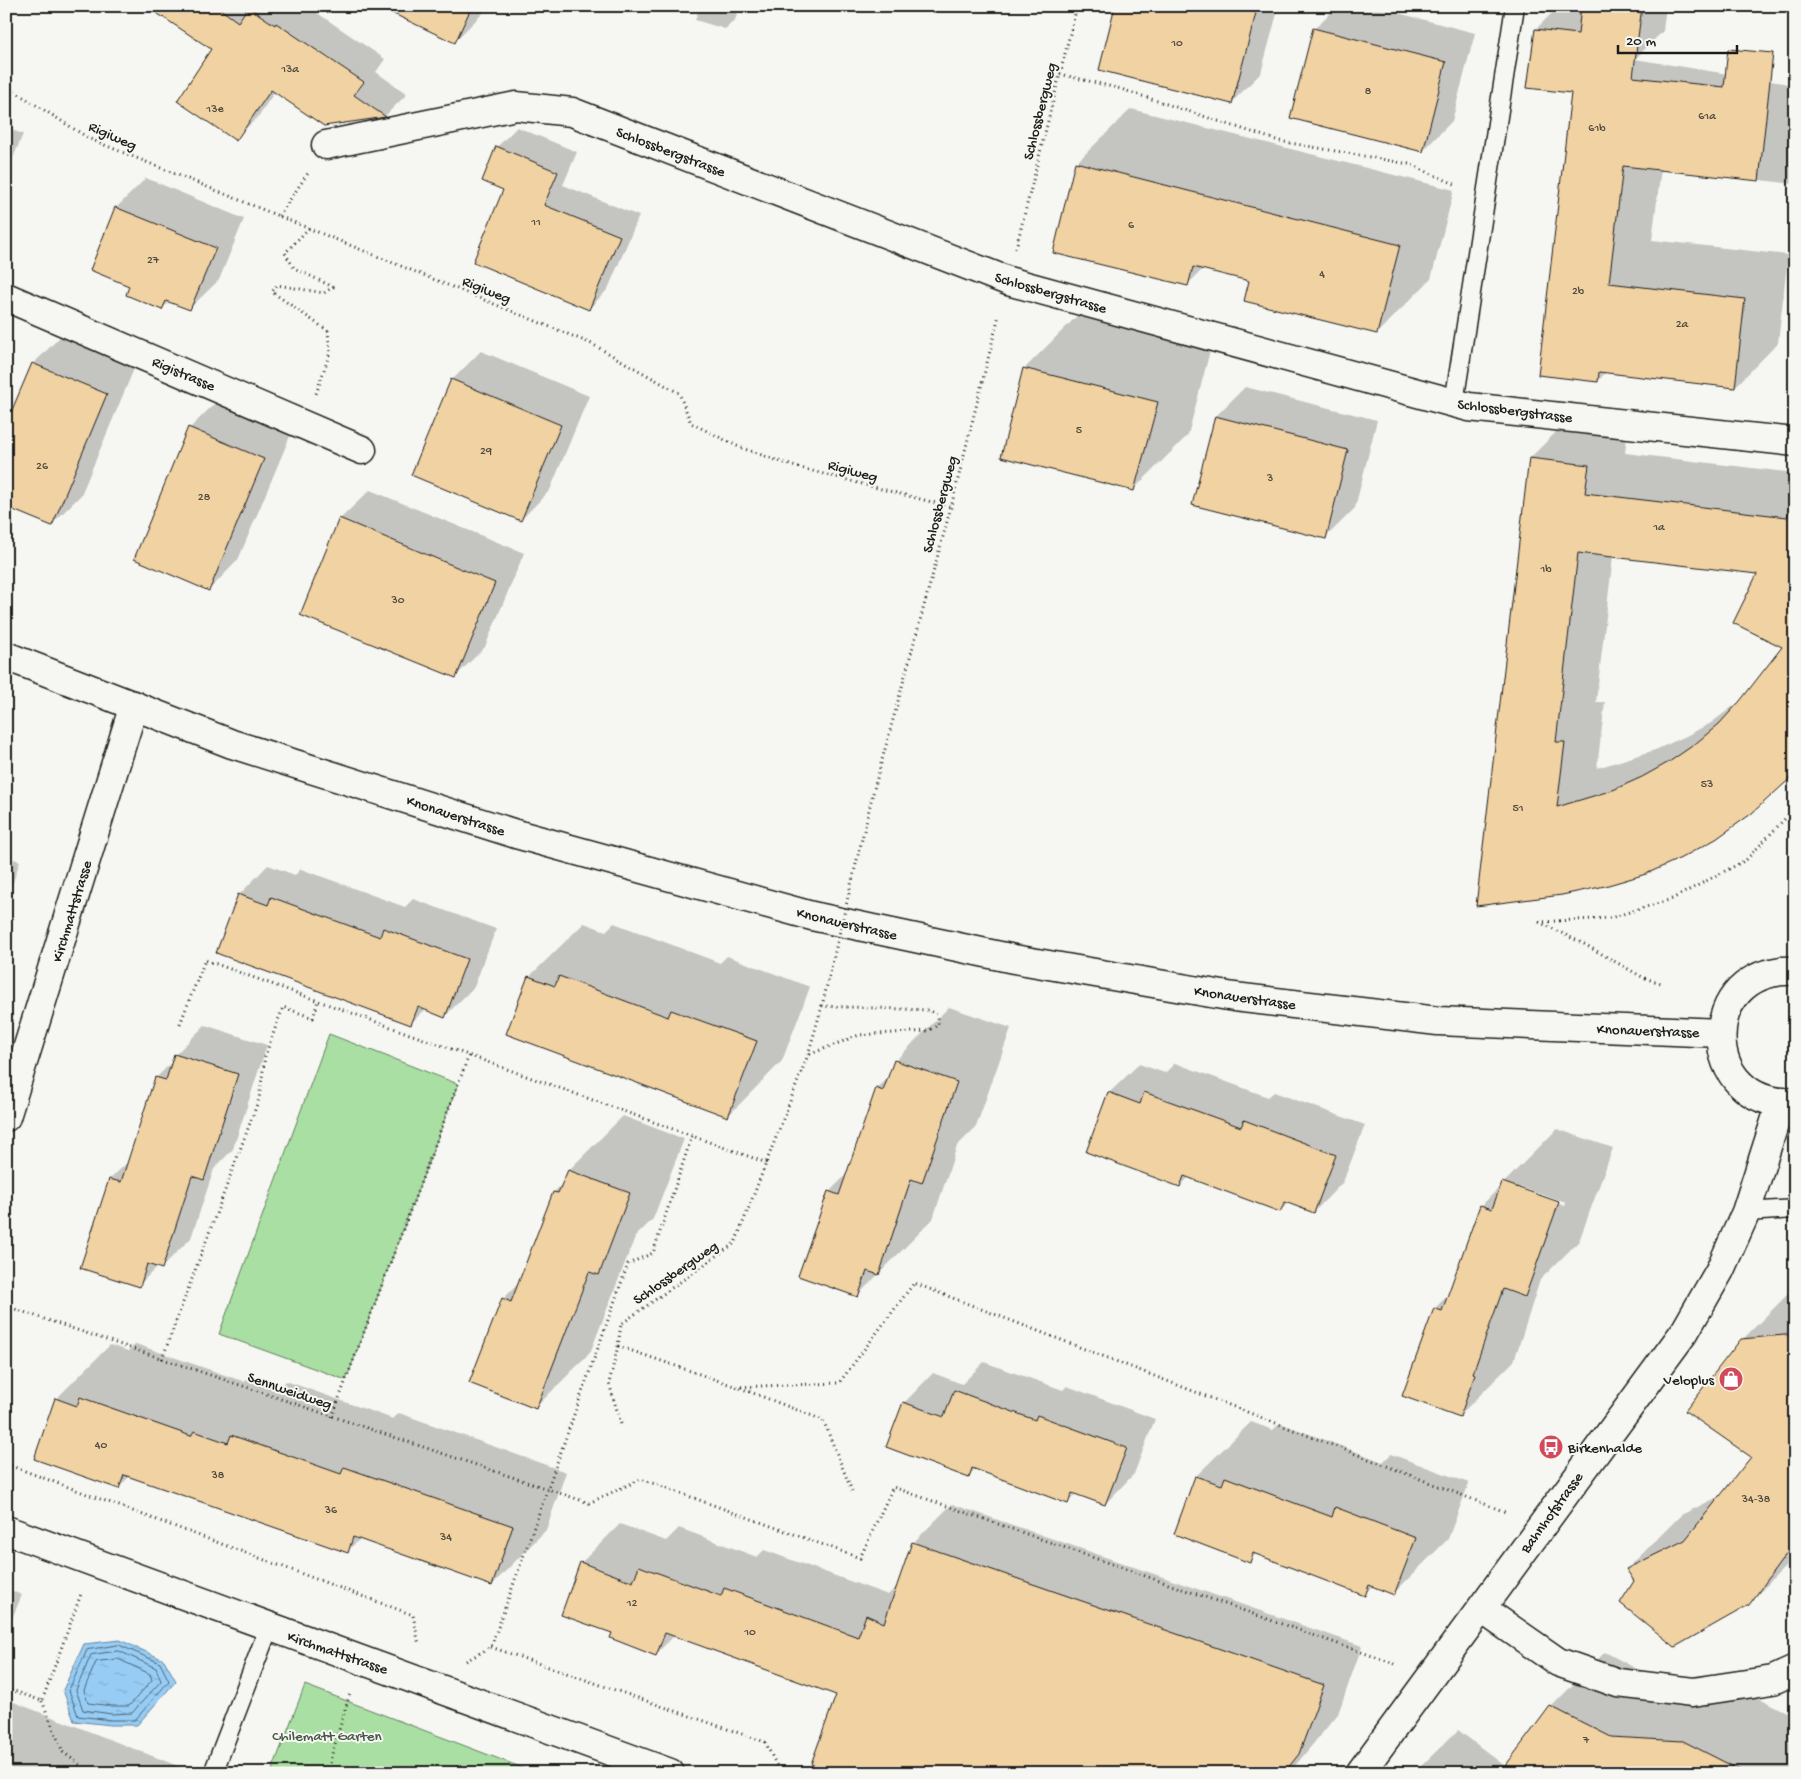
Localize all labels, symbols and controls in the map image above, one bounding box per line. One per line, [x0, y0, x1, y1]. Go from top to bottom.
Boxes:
scale bar [1618, 22, 1737, 54]
text: 20 m [1626, 33, 1656, 51]
house number: 10 [1170, 37, 1183, 51]
street label: Schlossbergweg [1020, 61, 1062, 162]
house number: 13a [280, 63, 299, 77]
house number: 8 [1365, 85, 1372, 99]
house number: 13e [205, 103, 224, 117]
house number: 61a [1698, 110, 1716, 124]
street label: Rigiweg [85, 118, 139, 155]
house number: 61b [1588, 122, 1606, 136]
street label: Schlossbergstrasse [613, 124, 728, 182]
house number: 11 [530, 216, 541, 230]
house number: 6 [1128, 219, 1135, 233]
house number: 27 [147, 254, 160, 268]
house number: 4 [1319, 268, 1325, 282]
street label: Schlossbergstrasse [992, 269, 1109, 319]
street label: Rigiweg [459, 273, 513, 309]
house number: 2b [1572, 285, 1585, 299]
house number: 2a [1676, 318, 1689, 332]
street label: Rigistrasse [149, 353, 218, 396]
street label: Schlossbergstrasse [1456, 396, 1574, 428]
house number: 5 [1076, 424, 1082, 438]
house number: 29 [480, 445, 492, 459]
street label: Schlossbergweg [919, 454, 963, 555]
street label: Rigiweg [826, 457, 879, 487]
house number: 26 [36, 460, 49, 474]
house number: 3 [1266, 472, 1273, 486]
house number: 28 [198, 491, 211, 505]
house number: 1a [1652, 521, 1665, 535]
house number: 1b [1539, 563, 1552, 577]
house number: 30 [390, 594, 405, 608]
house number: 53 [1701, 778, 1713, 792]
street label: Knonauerstrasse [404, 792, 507, 841]
house number: 51 [1512, 802, 1524, 816]
street label: Kirchmattstrasse [49, 858, 97, 965]
street label: Knonauerstrasse [794, 905, 899, 945]
street label: Knonauerstrasse [1193, 983, 1297, 1015]
street label: Knonauerstrasse [1596, 1021, 1700, 1043]
street label: Schlossbergweg [630, 1238, 722, 1310]
shop icon: Veloplus [1718, 1366, 1744, 1392]
street label: Sennweidweg [245, 1369, 334, 1415]
place label: Veloplus [1663, 1372, 1714, 1390]
bus stop icon: Birkenhalde [1538, 1434, 1564, 1460]
house number: 40 [95, 1439, 107, 1453]
place label: Birkenhalde [1567, 1440, 1642, 1458]
house number: 38 [211, 1469, 225, 1483]
street label: Bahnhofstrasse [1517, 1469, 1588, 1558]
house number: 34-38 [1741, 1493, 1771, 1507]
house number: 36 [324, 1504, 338, 1518]
house number: 34 [439, 1531, 452, 1545]
house number: 12 [626, 1597, 637, 1611]
house number: 10 [743, 1626, 756, 1640]
street label: Kirchmattstrasse [285, 1628, 390, 1680]
park label: Chilematt Garten [272, 1728, 382, 1746]
house number: 7 [1582, 1734, 1590, 1748]

